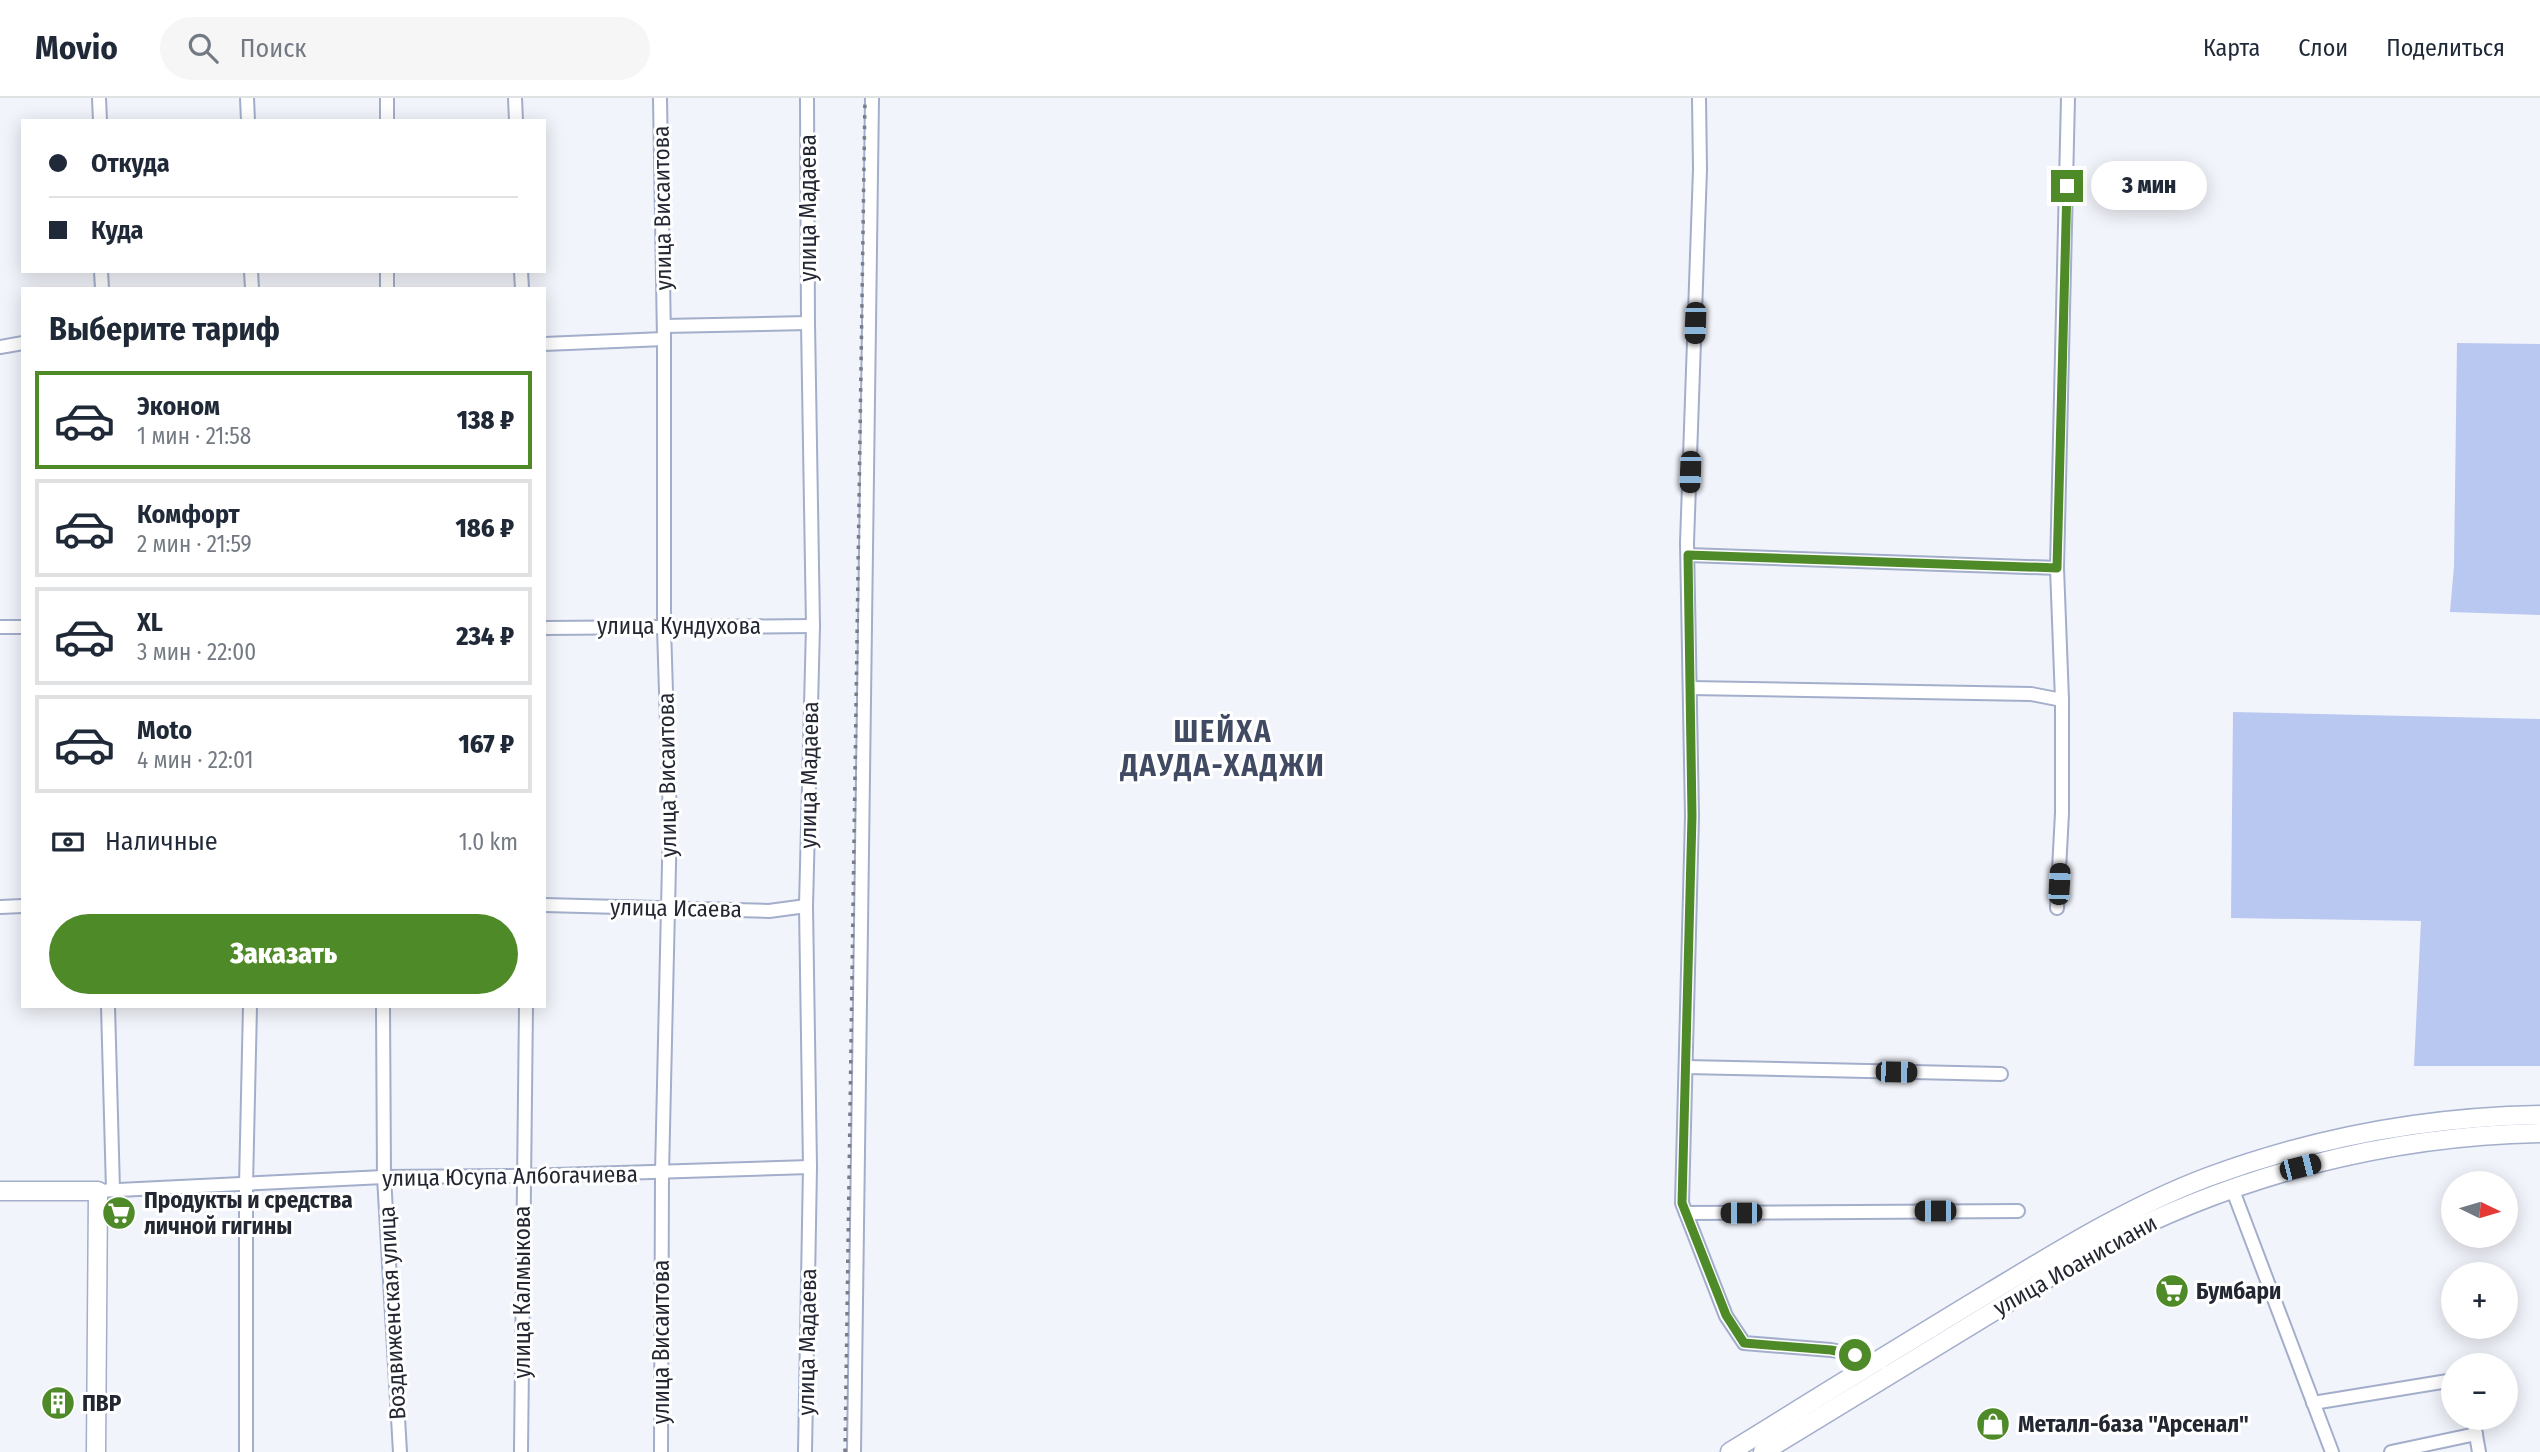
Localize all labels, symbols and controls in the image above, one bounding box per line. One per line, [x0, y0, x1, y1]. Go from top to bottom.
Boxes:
search box [160, 17, 650, 80]
text: Movio [35, 28, 118, 68]
icon: search [184, 29, 222, 67]
text: Поиск [240, 33, 306, 64]
text: Карта [2203, 34, 2260, 62]
text: Слои [2298, 34, 2348, 62]
text: Поделиться [2386, 34, 2505, 62]
street label: улица Висаитова [647, 125, 677, 291]
street label: улица Мадаева [794, 134, 822, 282]
text: Откуда [91, 148, 170, 179]
callout: 3 мин [2092, 162, 2207, 210]
route end [2051, 170, 2083, 202]
text: 3 мин [2122, 171, 2176, 199]
text: Куда [91, 215, 144, 246]
car [1684, 302, 1707, 344]
text: Выберите тариф [49, 310, 280, 348]
icon: car [53, 389, 116, 452]
text: Эконом [137, 391, 220, 422]
text: 138 ₽ [457, 405, 514, 436]
text: 1 мин · 21:58 [137, 422, 251, 450]
car [1679, 451, 1702, 493]
icon: car [53, 497, 116, 560]
text: Комфорт [137, 499, 240, 530]
text: 186 ₽ [455, 513, 514, 544]
text: 2 мин · 21:59 [137, 530, 252, 558]
icon: car [53, 605, 116, 668]
text: XL [137, 607, 163, 638]
street label: улица Кундухова [597, 612, 761, 640]
text: 234 ₽ [456, 621, 514, 652]
text: 3 мин · 22:00 [137, 638, 256, 666]
street label: улица Висаитова [652, 692, 682, 858]
street label: улица Мадаева [794, 701, 824, 849]
icon: car [53, 713, 116, 776]
district label: ШЕЙХА ДАУДА-ХАДЖИ [1119, 713, 1326, 784]
text: Moto [137, 715, 192, 746]
text: 167 ₽ [459, 729, 514, 760]
text: 4 мин · 22:01 [137, 746, 253, 774]
icon: cash [49, 823, 87, 861]
text: Наличные [105, 826, 218, 857]
text: 1.0 km [459, 828, 518, 856]
car [2048, 862, 2071, 906]
street label: улица Исаева [610, 893, 742, 923]
button: Заказать [49, 914, 518, 994]
car [1875, 1061, 1918, 1083]
car [2278, 1152, 2323, 1182]
street label: улица Юсупа Албогачиева [382, 1160, 638, 1192]
north arrow [2441, 1171, 2518, 1248]
map controls [2441, 1171, 2518, 1430]
place label: Продукты и средства личной гигины [144, 1186, 353, 1240]
supermarket icon: Продукты и средства личной гигины [100, 1194, 138, 1232]
car [1915, 1201, 1957, 1222]
car [1721, 1203, 1763, 1224]
street label: Воздвиженская улица [372, 1206, 412, 1420]
street label: улица Калмыкова [508, 1206, 536, 1378]
street label: улица Иоанисиани [1988, 1208, 2162, 1322]
street label: улица Висаитова [647, 1260, 675, 1424]
button: + [2441, 1262, 2518, 1339]
street label: улица Мадаева [792, 1268, 822, 1416]
supermarket icon: Бумбари [2153, 1272, 2191, 1310]
place label: Бумбари [2196, 1277, 2281, 1305]
route start [1839, 1339, 1871, 1371]
button: − [2441, 1353, 2518, 1430]
building icon: ПВР [39, 1384, 77, 1422]
place label: ПВР [82, 1389, 122, 1417]
shop icon: Металл-база "Арсенал" [1974, 1405, 2012, 1443]
place label: Металл-база "Арсенал" [2018, 1410, 2249, 1438]

